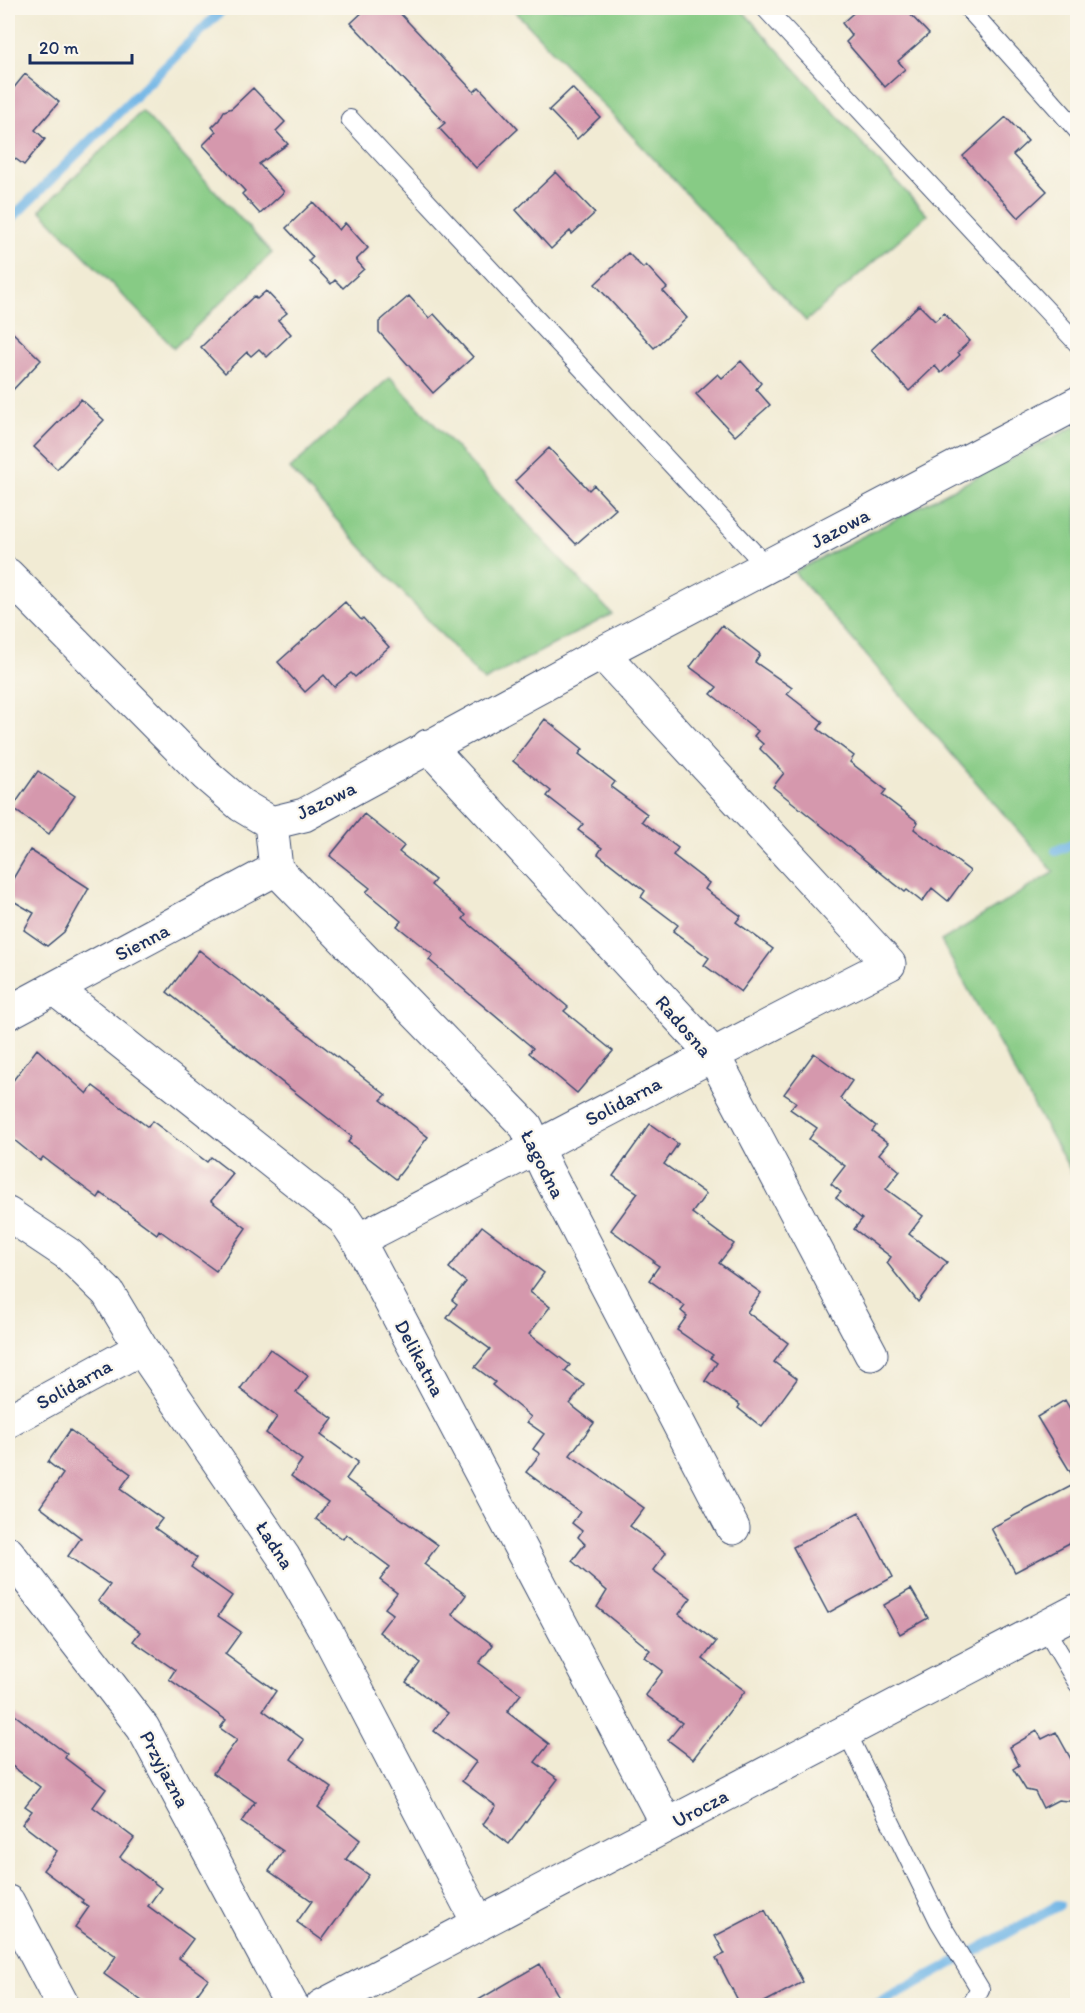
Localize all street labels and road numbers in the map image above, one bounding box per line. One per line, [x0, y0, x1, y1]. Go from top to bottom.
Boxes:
street label: Jazowa [806, 502, 874, 553]
street label: Jazowa [292, 775, 360, 825]
street label: Sienna [111, 917, 174, 966]
street label: Radosna [651, 990, 718, 1062]
street label: Solidarna [581, 1071, 666, 1131]
street label: Łagodna [516, 1126, 571, 1203]
street label: Delikatna [390, 1316, 450, 1401]
street label: Solidarna [32, 1353, 117, 1415]
street label: Ładna [251, 1517, 299, 1574]
street label: Przyjazna [135, 1726, 195, 1812]
street label: Urocza [668, 1783, 732, 1833]

